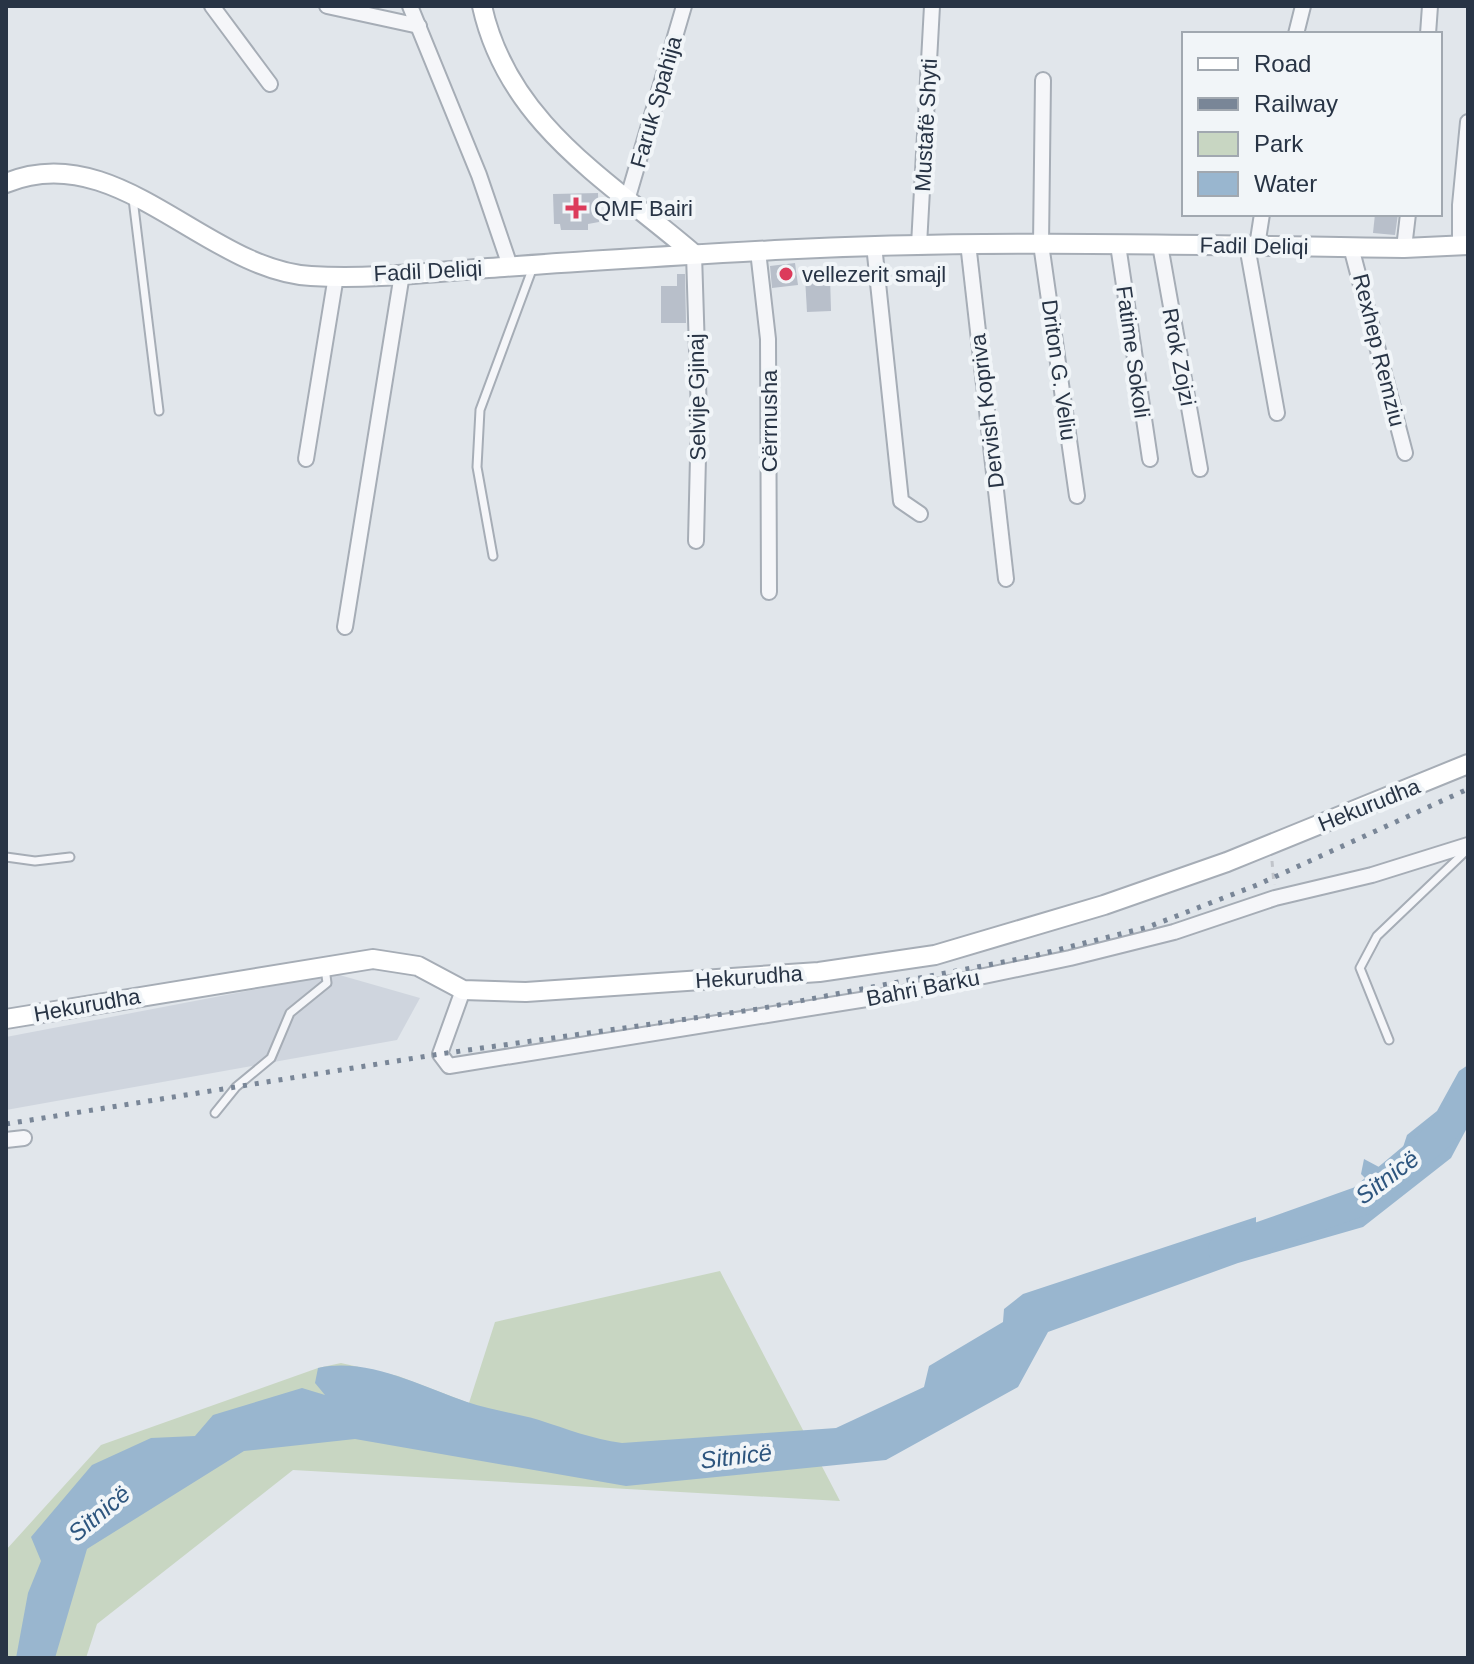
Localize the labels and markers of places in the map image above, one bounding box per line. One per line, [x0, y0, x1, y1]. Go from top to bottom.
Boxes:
place label: QMF Bairi [594, 196, 693, 221]
marker: QMF Bairi [565, 197, 587, 219]
place label: vellezerit smajl [802, 262, 946, 287]
marker: vellezerit smajl [777, 265, 795, 283]

